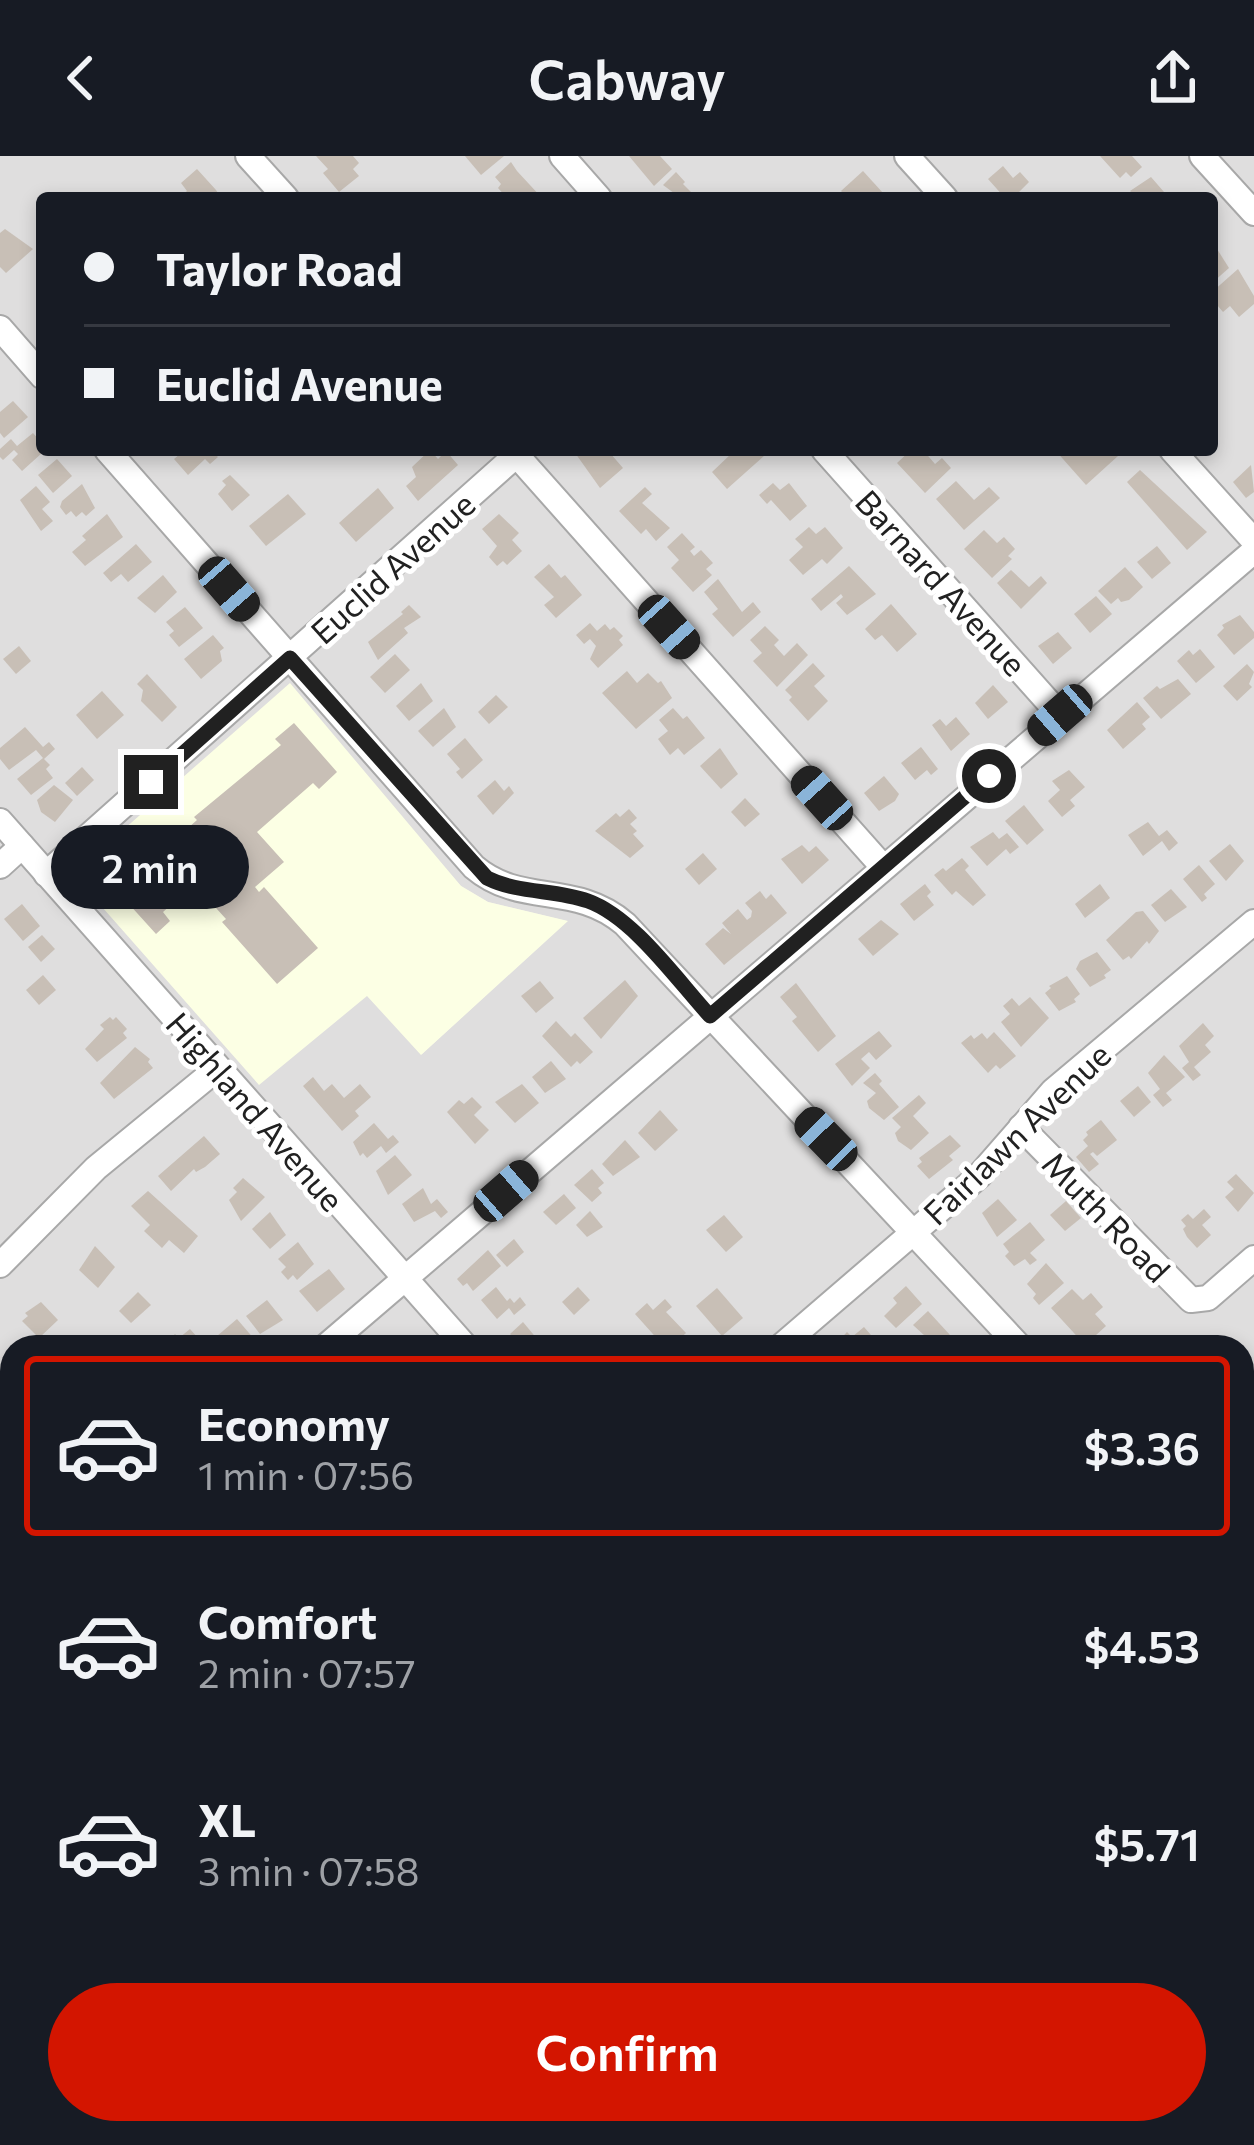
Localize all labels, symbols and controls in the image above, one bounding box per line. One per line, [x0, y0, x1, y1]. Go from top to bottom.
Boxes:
icon: back [48, 45, 114, 111]
text: Cabway [528, 45, 726, 111]
icon: share [1140, 45, 1206, 111]
text: Taylor Road [156, 240, 403, 295]
text: Euclid Avenue [156, 355, 443, 410]
street label: Barnard Avenue [848, 481, 1036, 683]
street label: Euclid Avenue [302, 483, 482, 651]
car [192, 550, 266, 628]
car [632, 588, 706, 666]
car [1021, 678, 1099, 752]
route start [962, 749, 1016, 803]
route end [124, 755, 178, 809]
car [785, 759, 859, 837]
callout: 2 min [52, 824, 250, 908]
text: 2 min [102, 843, 198, 891]
street label: Highland Avenue [159, 1003, 353, 1219]
street label: Fairlawn Avenue [914, 1033, 1118, 1233]
car [788, 1101, 864, 1177]
street label: Muth Road [1035, 1142, 1179, 1290]
car [467, 1154, 545, 1228]
icon: car [54, 1392, 162, 1500]
text: Economy [198, 1395, 390, 1450]
text: $3.36 [1084, 1419, 1200, 1474]
text: 1 min · 07:56 [198, 1450, 414, 1498]
icon: car [54, 1590, 162, 1698]
text: Comfort [198, 1593, 377, 1648]
text: $4.53 [1084, 1617, 1200, 1672]
text: 2 min · 07:57 [198, 1648, 416, 1696]
icon: car [54, 1788, 162, 1896]
text: XL [198, 1791, 256, 1846]
text: $5.71 [1093, 1815, 1200, 1870]
text: 3 min · 07:58 [198, 1846, 419, 1894]
button: Confirm [48, 1983, 1206, 2121]

